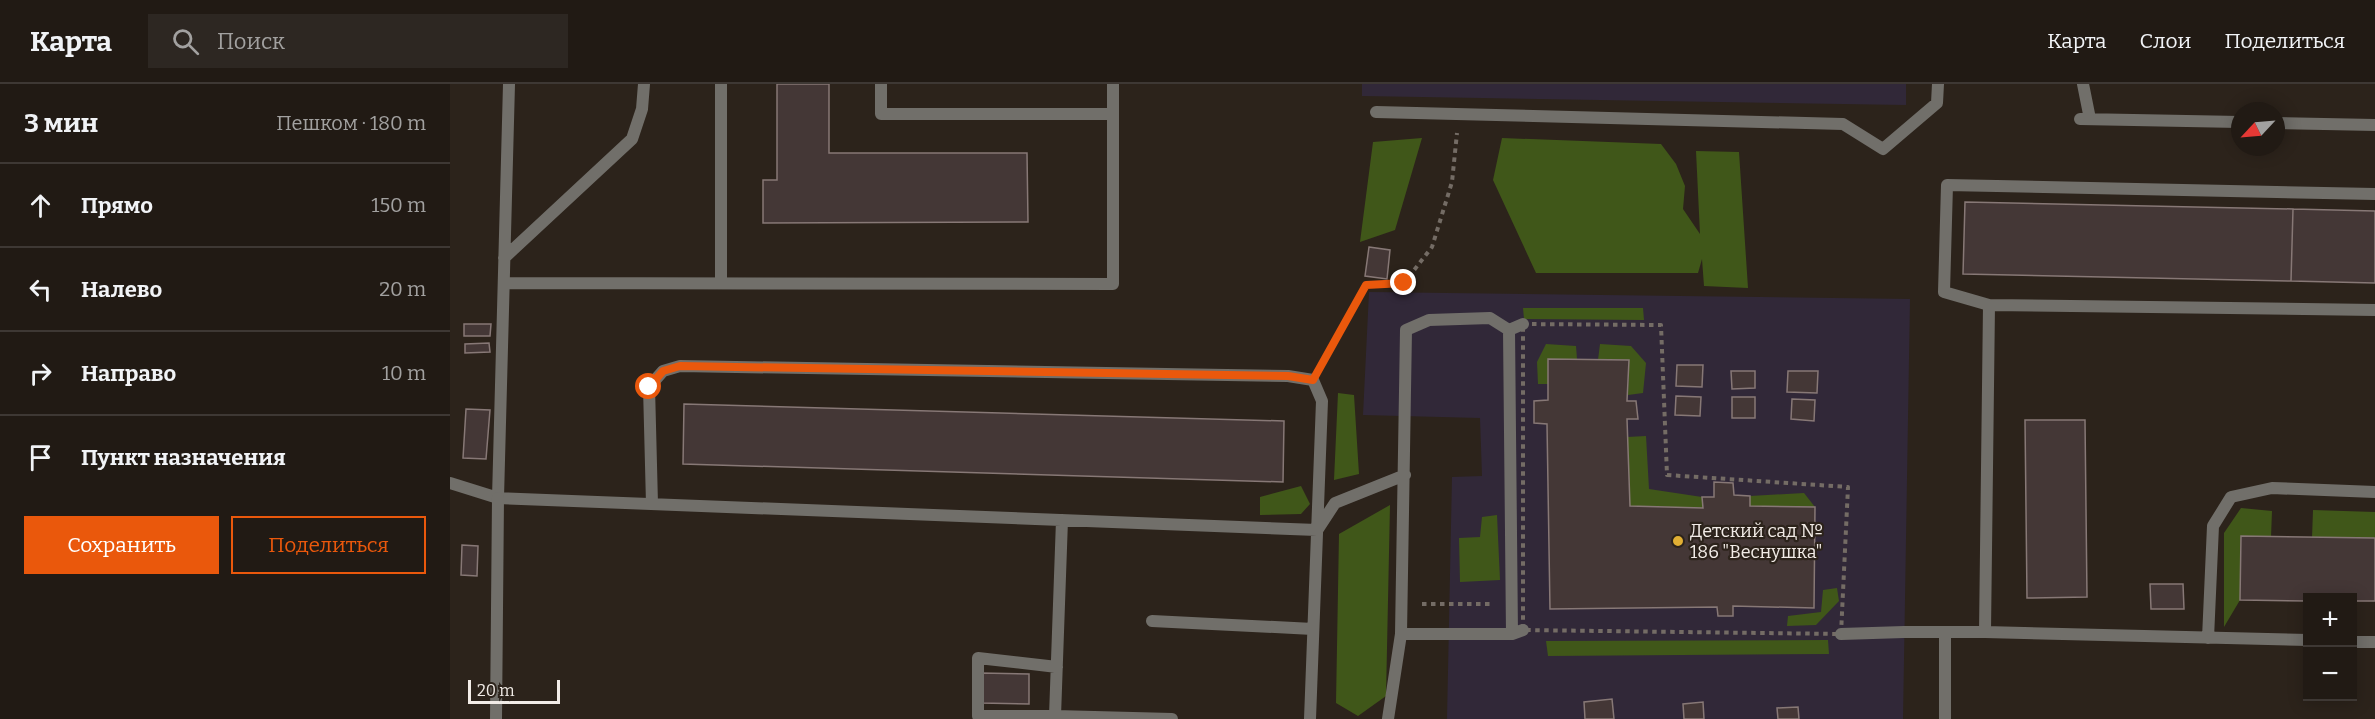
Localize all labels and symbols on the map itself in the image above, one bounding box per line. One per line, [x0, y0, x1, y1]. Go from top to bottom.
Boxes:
north arrow [2231, 102, 2285, 156]
route end [1390, 269, 1416, 295]
route start [635, 373, 661, 399]
place label: Детский сад № 186 "Веснушка" [1690, 520, 1823, 563]
marker: Детский сад № 186 "Веснушка" [1671, 534, 1685, 548]
scale bar [468, 677, 560, 704]

